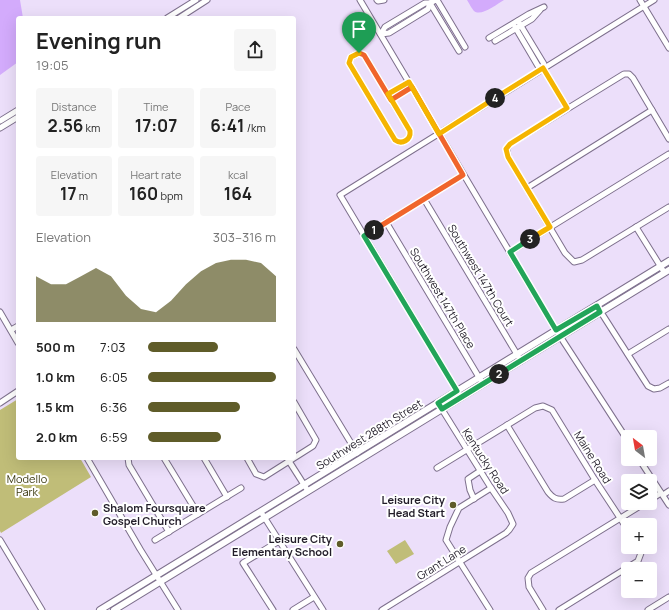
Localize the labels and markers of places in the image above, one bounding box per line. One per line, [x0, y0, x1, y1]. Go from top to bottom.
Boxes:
pin [342, 12, 376, 53]
pin: 4 [485, 88, 505, 108]
pin: 1 [364, 220, 384, 240]
pin: 3 [520, 229, 540, 249]
pin: 2 [489, 364, 509, 384]
place label: Leisure City Head Start [382, 492, 446, 520]
place label: Shalom Foursquare Gospel Church [103, 500, 206, 528]
marker: Leisure City Head Start [448, 500, 458, 510]
marker: Shalom Foursquare Gospel Church [90, 508, 100, 518]
place label: Leisure City Elementary School [232, 531, 333, 559]
marker: Leisure City Elementary School [335, 539, 345, 549]

